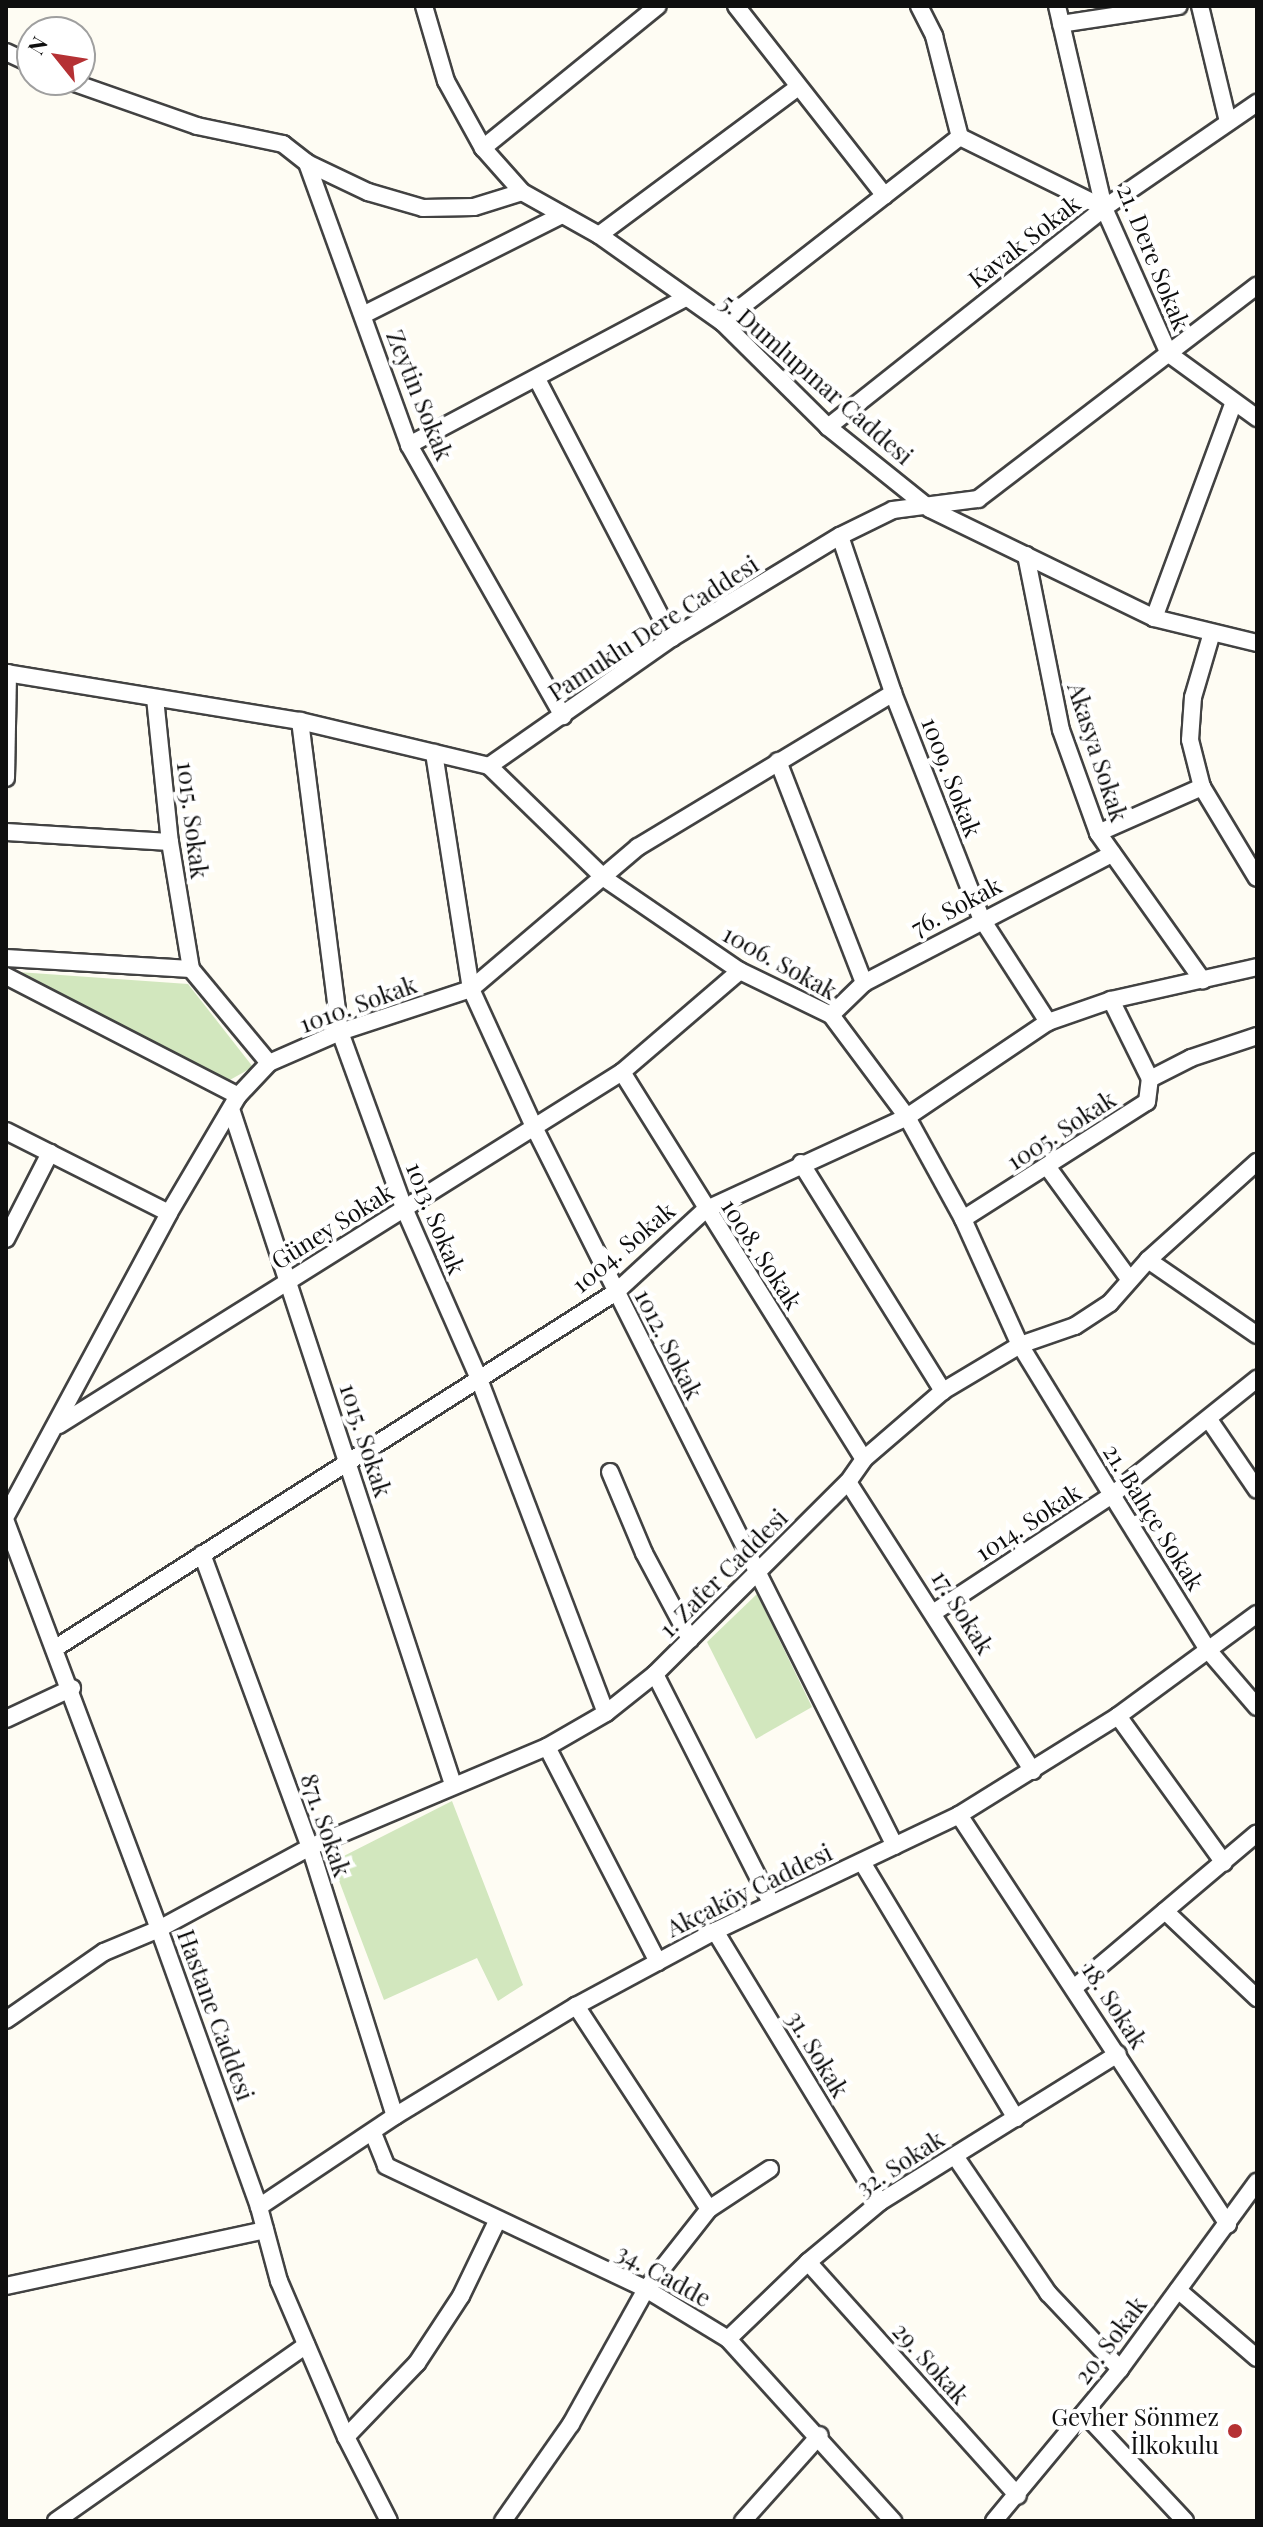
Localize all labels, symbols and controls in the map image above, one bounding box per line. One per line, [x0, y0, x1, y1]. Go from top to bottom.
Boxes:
north arrow [16, 16, 96, 96]
text: N [20, 31, 54, 59]
street label: 21. Dere Sokak [1112, 180, 1196, 334]
street label: Kavak Sokak [962, 188, 1086, 294]
street label: 5. Dumlupınar Caddesi [715, 288, 919, 470]
street label: Zeytin Sokak [381, 326, 459, 464]
street label: Pamuklu Dere Caddesi [543, 549, 763, 707]
street label: Akasya Sokak [1062, 679, 1134, 825]
street label: 1009. Sokak [916, 713, 988, 841]
street label: 1015. Sokak [172, 760, 214, 880]
street label: 76. Sokak [906, 870, 1006, 942]
street label: 1006. Sokak [718, 919, 842, 1005]
street label: 1010. Sokak [295, 970, 421, 1038]
street label: 1005. Sokak [1001, 1084, 1121, 1176]
street label: 1013. Sokak [400, 1158, 472, 1278]
street label: Güney Sokak [265, 1177, 399, 1275]
street label: 1008. Sokak [716, 1193, 808, 1315]
street label: 1004. Sokak [566, 1196, 680, 1298]
street label: 1012. Sokak [629, 1284, 709, 1404]
street label: 1015. Sokak [334, 1380, 398, 1500]
street label: 21. Bahçe Sokak [1097, 1438, 1211, 1596]
street label: 1014. Sokak [970, 1477, 1086, 1567]
street label: 1. Zafer Caddesi [653, 1503, 793, 1643]
street label: 17. Sokak [926, 1565, 1000, 1659]
street label: 871. Sokak [295, 1770, 357, 1880]
street label: Akçaköy Caddesi [661, 1837, 837, 1943]
street label: Hastane Caddesi [172, 1926, 260, 2104]
street label: 18. Sokak [1076, 1956, 1154, 2054]
street label: 31. Sokak [781, 2006, 855, 2102]
street label: 32. Sokak [851, 2124, 949, 2202]
street label: 34. Cadde [612, 2237, 716, 2313]
street label: 20. Sokak [1068, 2291, 1152, 2389]
street label: 29. Sokak [887, 2316, 975, 2410]
place label: Gevher Sönmez İlkokulu [1051, 2403, 1219, 2459]
marker: Gevher Sönmez İlkokulu [1226, 2422, 1244, 2440]

